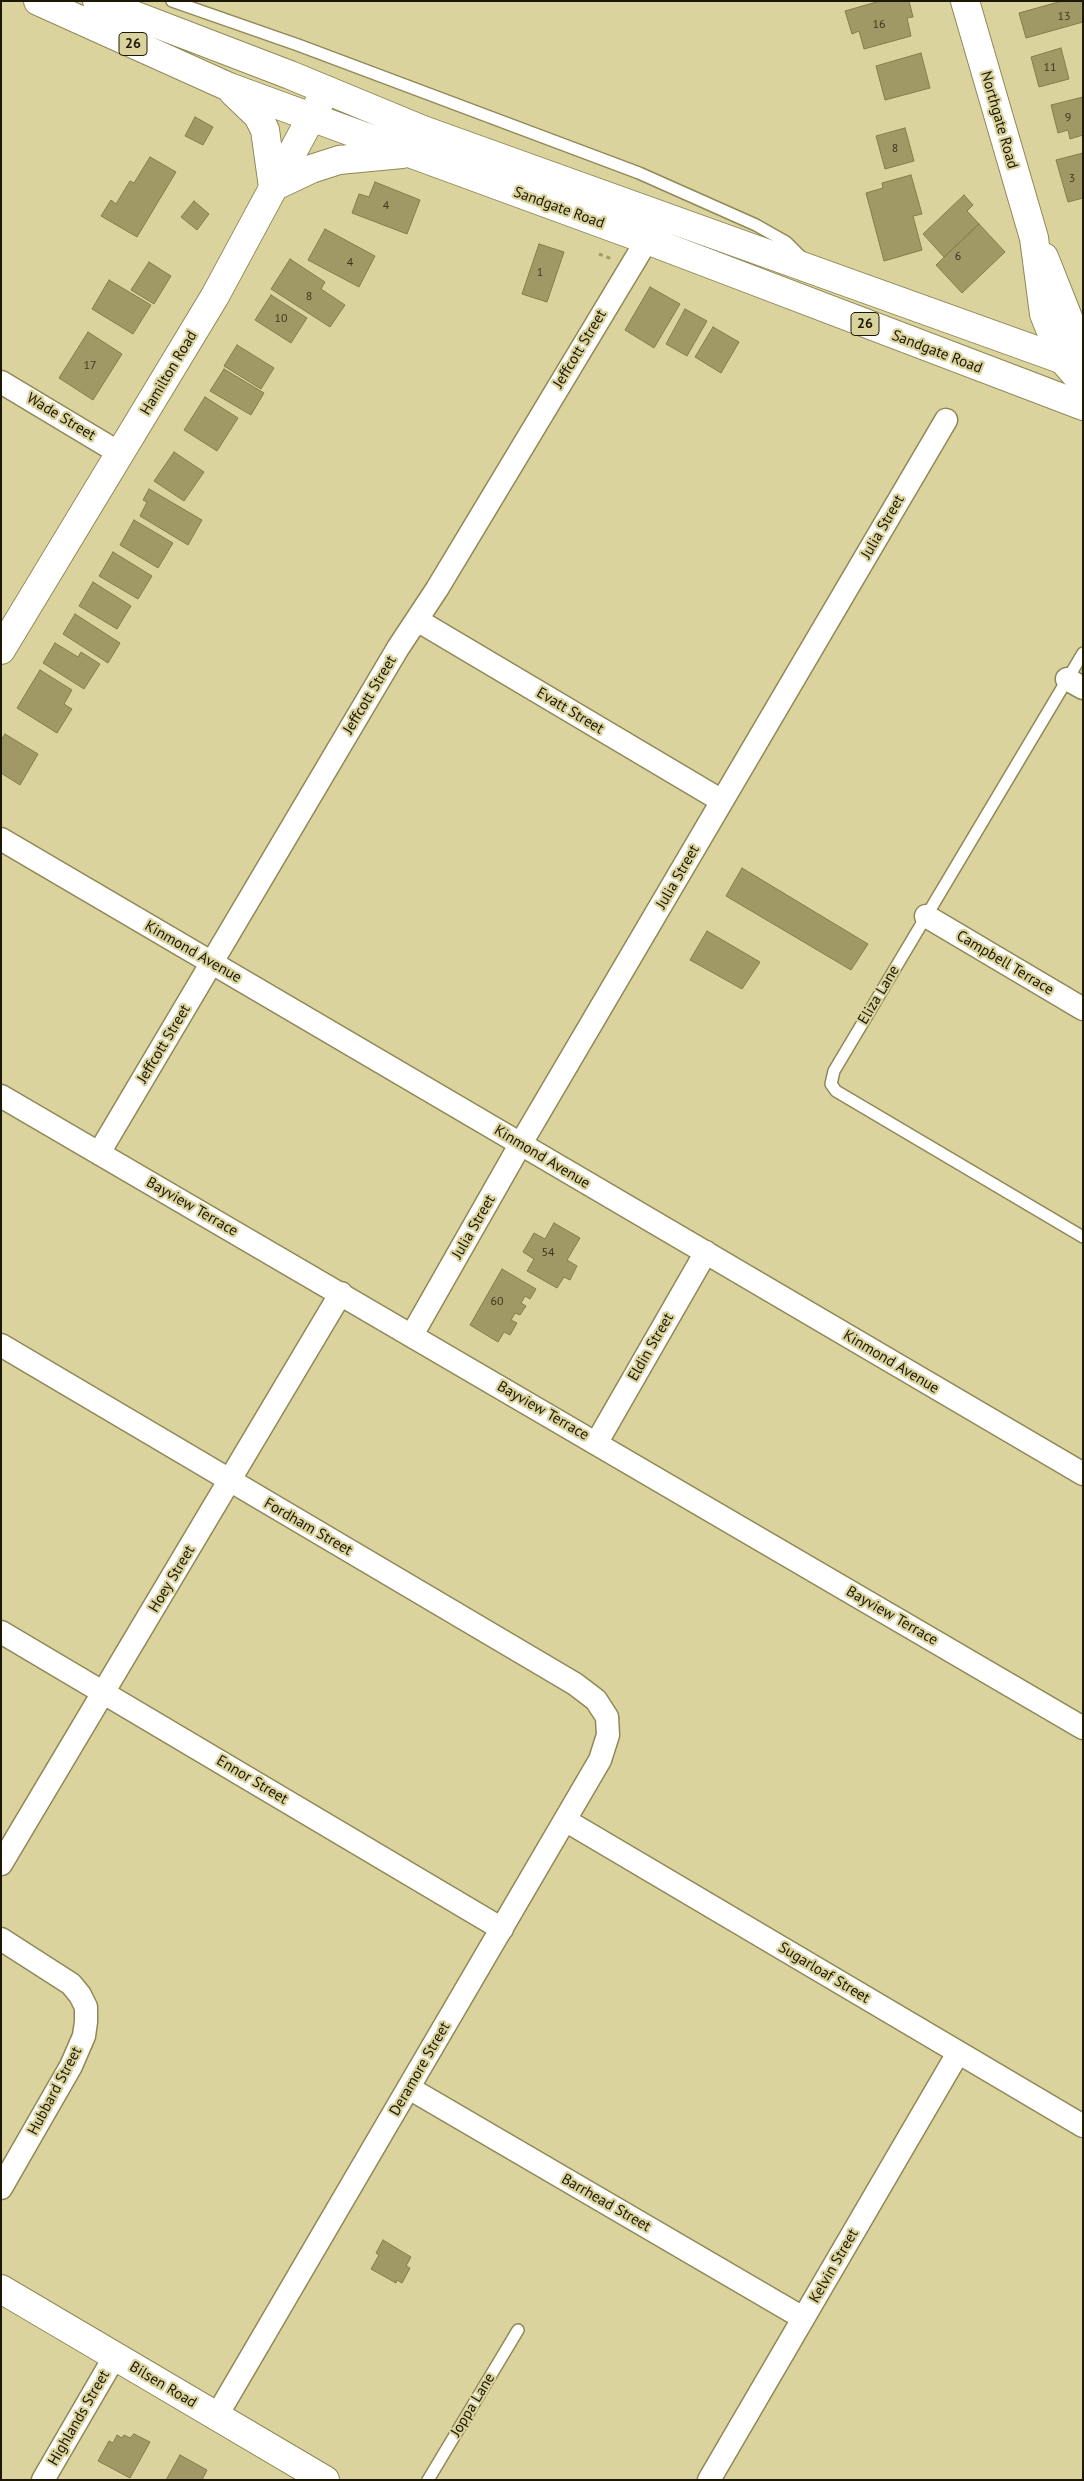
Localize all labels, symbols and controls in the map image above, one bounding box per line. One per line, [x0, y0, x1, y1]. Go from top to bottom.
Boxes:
house number: 13 [1057, 10, 1071, 24]
house number: 16 [872, 18, 886, 32]
road number: 26 [119, 33, 147, 56]
house number: 11 [1043, 61, 1057, 75]
street label: Northgate Road [976, 69, 1022, 171]
house number: 9 [1065, 111, 1071, 125]
house number: 8 [892, 142, 898, 156]
house number: 3 [1069, 172, 1075, 186]
street label: Sandgate Road [511, 183, 607, 233]
house number: 4 [383, 199, 389, 213]
house number: 6 [955, 250, 961, 264]
house number: 4 [347, 256, 353, 270]
house number: 1 [537, 266, 543, 280]
house number: 8 [306, 290, 312, 304]
street label: Jeffcott Street [550, 307, 610, 391]
house number: 10 [274, 312, 288, 326]
road number: 26 [851, 312, 879, 336]
street label: Sandgate Road [889, 326, 985, 378]
street label: Hamilton Road [137, 328, 201, 418]
house number: 17 [83, 359, 97, 373]
street label: Wade Street [23, 389, 99, 445]
street label: Julia Street [858, 492, 908, 562]
street label: Jeffcott Street [340, 653, 400, 737]
street label: Evatt Street [533, 684, 607, 738]
street label: Julia Street [653, 842, 703, 912]
street label: Kinmond Avenue [141, 917, 245, 987]
street label: Campbell Terrace [953, 927, 1057, 999]
street label: Eliza Lane [854, 962, 904, 1028]
street label: Jeffcott Street [134, 1002, 194, 1086]
street label: Kinmond Avenue [491, 1121, 593, 1193]
street label: Bayview Terrace [143, 1174, 241, 1240]
street label: Julia Street [449, 1192, 499, 1262]
house number: 54 [541, 1246, 555, 1260]
house number: 60 [490, 1295, 504, 1309]
street label: Eldin Street [624, 1310, 678, 1384]
street label: Kinmond Avenue [840, 1326, 942, 1398]
street label: Bayview Terrace [494, 1378, 592, 1444]
street label: Fordham Street [261, 1494, 355, 1560]
street label: Hoey Street [145, 1542, 199, 1616]
street label: Bayview Terrace [843, 1583, 941, 1649]
street label: Ennor Street [213, 1752, 291, 1808]
street label: Sugarloaf Street [775, 1939, 873, 2007]
street label: Deramore Street [386, 2019, 454, 2119]
street label: Hubbard Street [24, 2044, 86, 2138]
street label: Barrhead Street [558, 2170, 654, 2236]
street label: Kelvin Street [806, 2226, 862, 2306]
street label: Bilsen Road [126, 2358, 200, 2412]
street label: Highlands Street [44, 2367, 114, 2469]
street label: Joppa Lane [447, 2370, 499, 2440]

